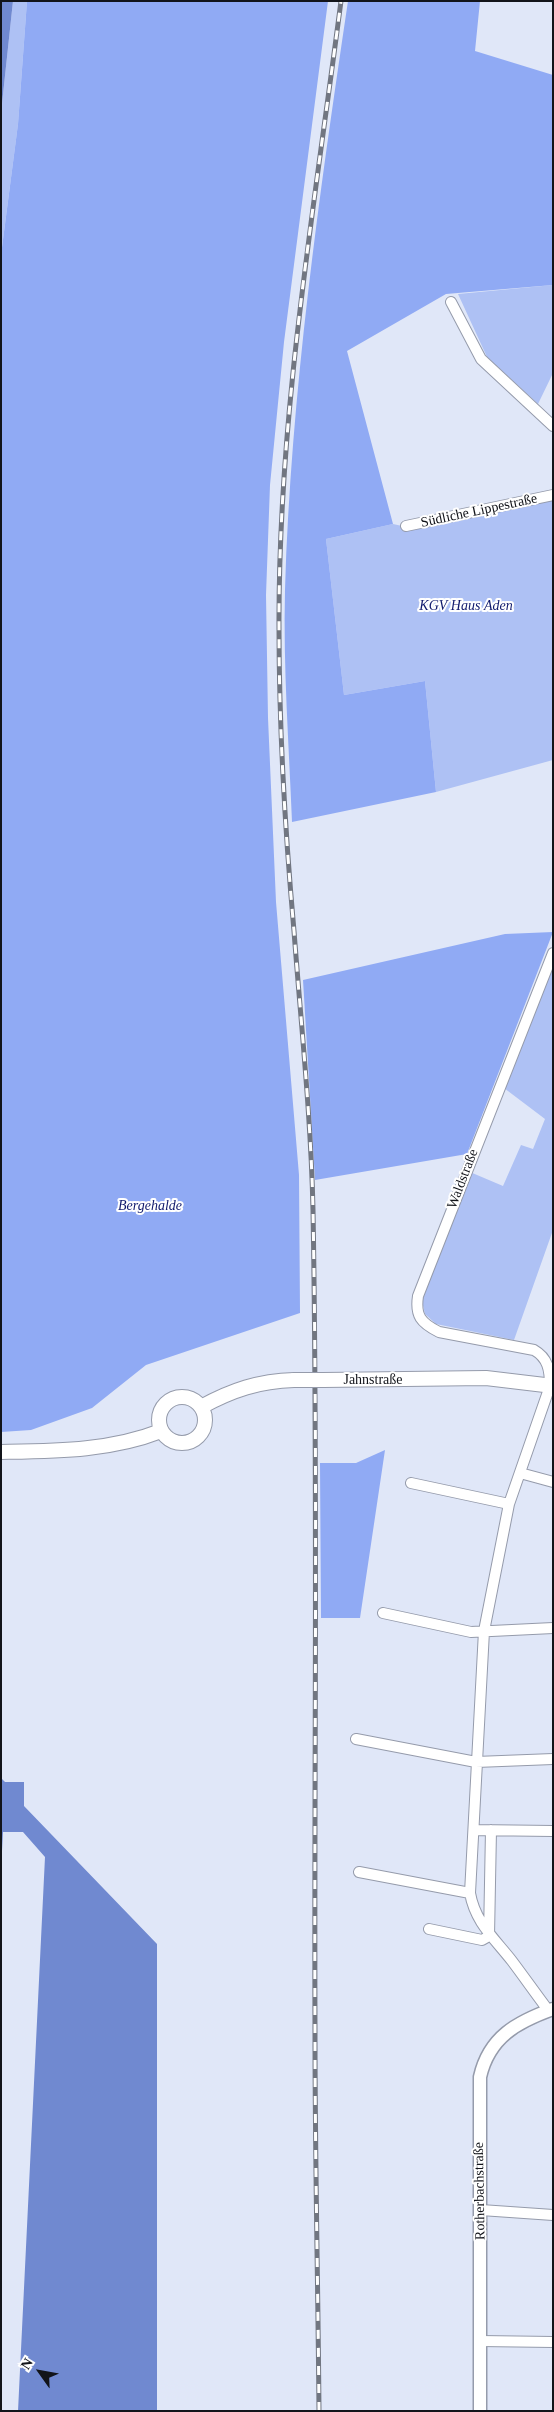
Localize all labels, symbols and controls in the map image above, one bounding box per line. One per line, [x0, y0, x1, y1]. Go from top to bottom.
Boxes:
street label: Südliche Lippestraße [419, 490, 539, 532]
park label: KGV Haus Aden [419, 598, 513, 614]
street label: Waldstraße [444, 1147, 482, 1211]
park label: Bergehalde [118, 1198, 182, 1214]
street label: Jahnstraße [343, 1372, 403, 1388]
street label: Rotherbachstraße [471, 2142, 489, 2240]
north arrow [15, 2347, 65, 2397]
text: N [18, 2356, 36, 2372]

